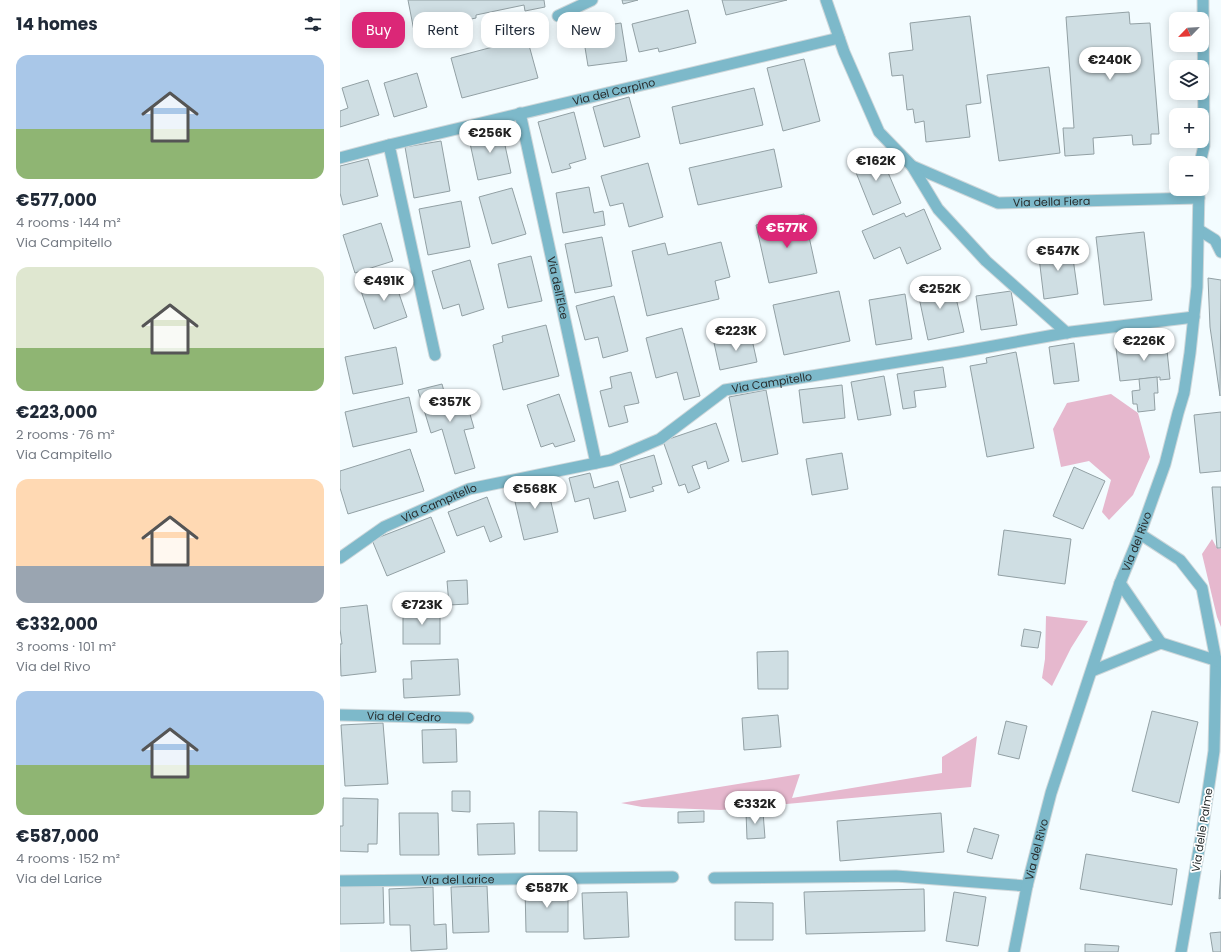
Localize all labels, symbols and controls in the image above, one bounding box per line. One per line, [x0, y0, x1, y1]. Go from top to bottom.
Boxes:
text: 14 homes [16, 12, 98, 36]
chip: Buy [352, 12, 405, 48]
chip: Rent [413, 12, 473, 48]
chip: Filters [481, 12, 549, 48]
chip: New [557, 12, 615, 48]
north arrow [1169, 12, 1209, 52]
map controls [1169, 12, 1209, 196]
icon: filters [302, 13, 324, 35]
pin: €240K [1082, 47, 1138, 81]
text: €240K [1088, 50, 1132, 69]
button: layers [1169, 60, 1209, 100]
street label: Via del Carpino [571, 74, 657, 109]
icon: home [134, 81, 206, 153]
button: + [1169, 108, 1209, 148]
pin: €256K [462, 120, 518, 154]
text: €256K [468, 123, 512, 142]
pin: €162K [848, 148, 904, 182]
text: €162K [856, 151, 896, 170]
button: − [1169, 156, 1209, 196]
text: €577,000 [16, 188, 97, 212]
street label: Via della Fiera [1013, 193, 1090, 211]
text: 4 rooms · 144 m² [16, 213, 121, 232]
pin: €577K [759, 215, 815, 249]
text: €577K [766, 218, 808, 237]
text: Via Campitello [16, 233, 112, 252]
pin: €547K [1030, 238, 1086, 272]
text: €547K [1036, 241, 1080, 260]
street label: Via dell'Elce [543, 255, 573, 321]
pin: €491K [356, 268, 412, 302]
text: €491K [363, 271, 405, 290]
pin: €252K [912, 276, 968, 310]
text: €252K [919, 279, 961, 298]
icon: home [134, 293, 206, 365]
pin: €223K [708, 318, 764, 352]
text: €223K [715, 321, 757, 340]
pin: €226K [1116, 328, 1172, 362]
text: €226K [1123, 331, 1165, 350]
street label: Via Campitello [730, 368, 813, 397]
pin: €357K [422, 389, 478, 423]
text: €357K [429, 392, 471, 411]
text: €223,000 [16, 400, 97, 424]
text: 2 rooms · 76 m² [16, 425, 115, 444]
text: Via Campitello [16, 445, 112, 464]
pin: €568K [507, 476, 563, 510]
text: €568K [513, 479, 557, 498]
street label: Via Campitello [399, 480, 478, 526]
icon: home [134, 505, 206, 577]
street label: Via del Rivo [1118, 509, 1155, 574]
pin: €723K [394, 592, 450, 626]
text: €723K [401, 595, 443, 614]
text: €332,000 [16, 612, 98, 636]
text: 3 rooms · 101 m² [16, 637, 116, 656]
text: Via del Rivo [16, 657, 90, 676]
street label: Via del Cedro [367, 708, 441, 725]
icon: home [134, 717, 206, 789]
street label: Via delle Palme [1187, 787, 1217, 873]
pin: €332K [727, 791, 783, 825]
text: €332K [734, 794, 776, 813]
street label: Via del Rivo [1021, 817, 1052, 882]
text: €587,000 [16, 824, 99, 848]
text: 4 rooms · 152 m² [16, 849, 120, 868]
text: Via del Larice [16, 869, 102, 888]
street label: Via del Larice [421, 871, 495, 888]
pin: €587K [519, 875, 575, 909]
text: €587K [525, 878, 569, 897]

